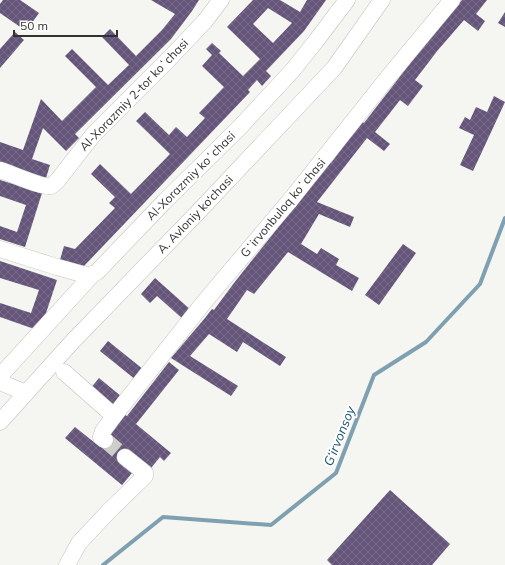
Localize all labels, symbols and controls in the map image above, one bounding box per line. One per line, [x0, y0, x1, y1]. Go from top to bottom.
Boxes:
scale bar [14, 12, 117, 38]
text: 50 m [20, 18, 48, 33]
street label: Al-Xorazmiy 2-tor koʻchasi [76, 35, 191, 154]
street label: Al-Xorazmiy koʻchasi [143, 128, 238, 223]
street label: Gʻirvonbuloq koʻchasi [237, 155, 328, 260]
street label: A. Avloniy ko‘chasi [154, 172, 236, 256]
water label: G‘irvonsoy [320, 403, 359, 468]

